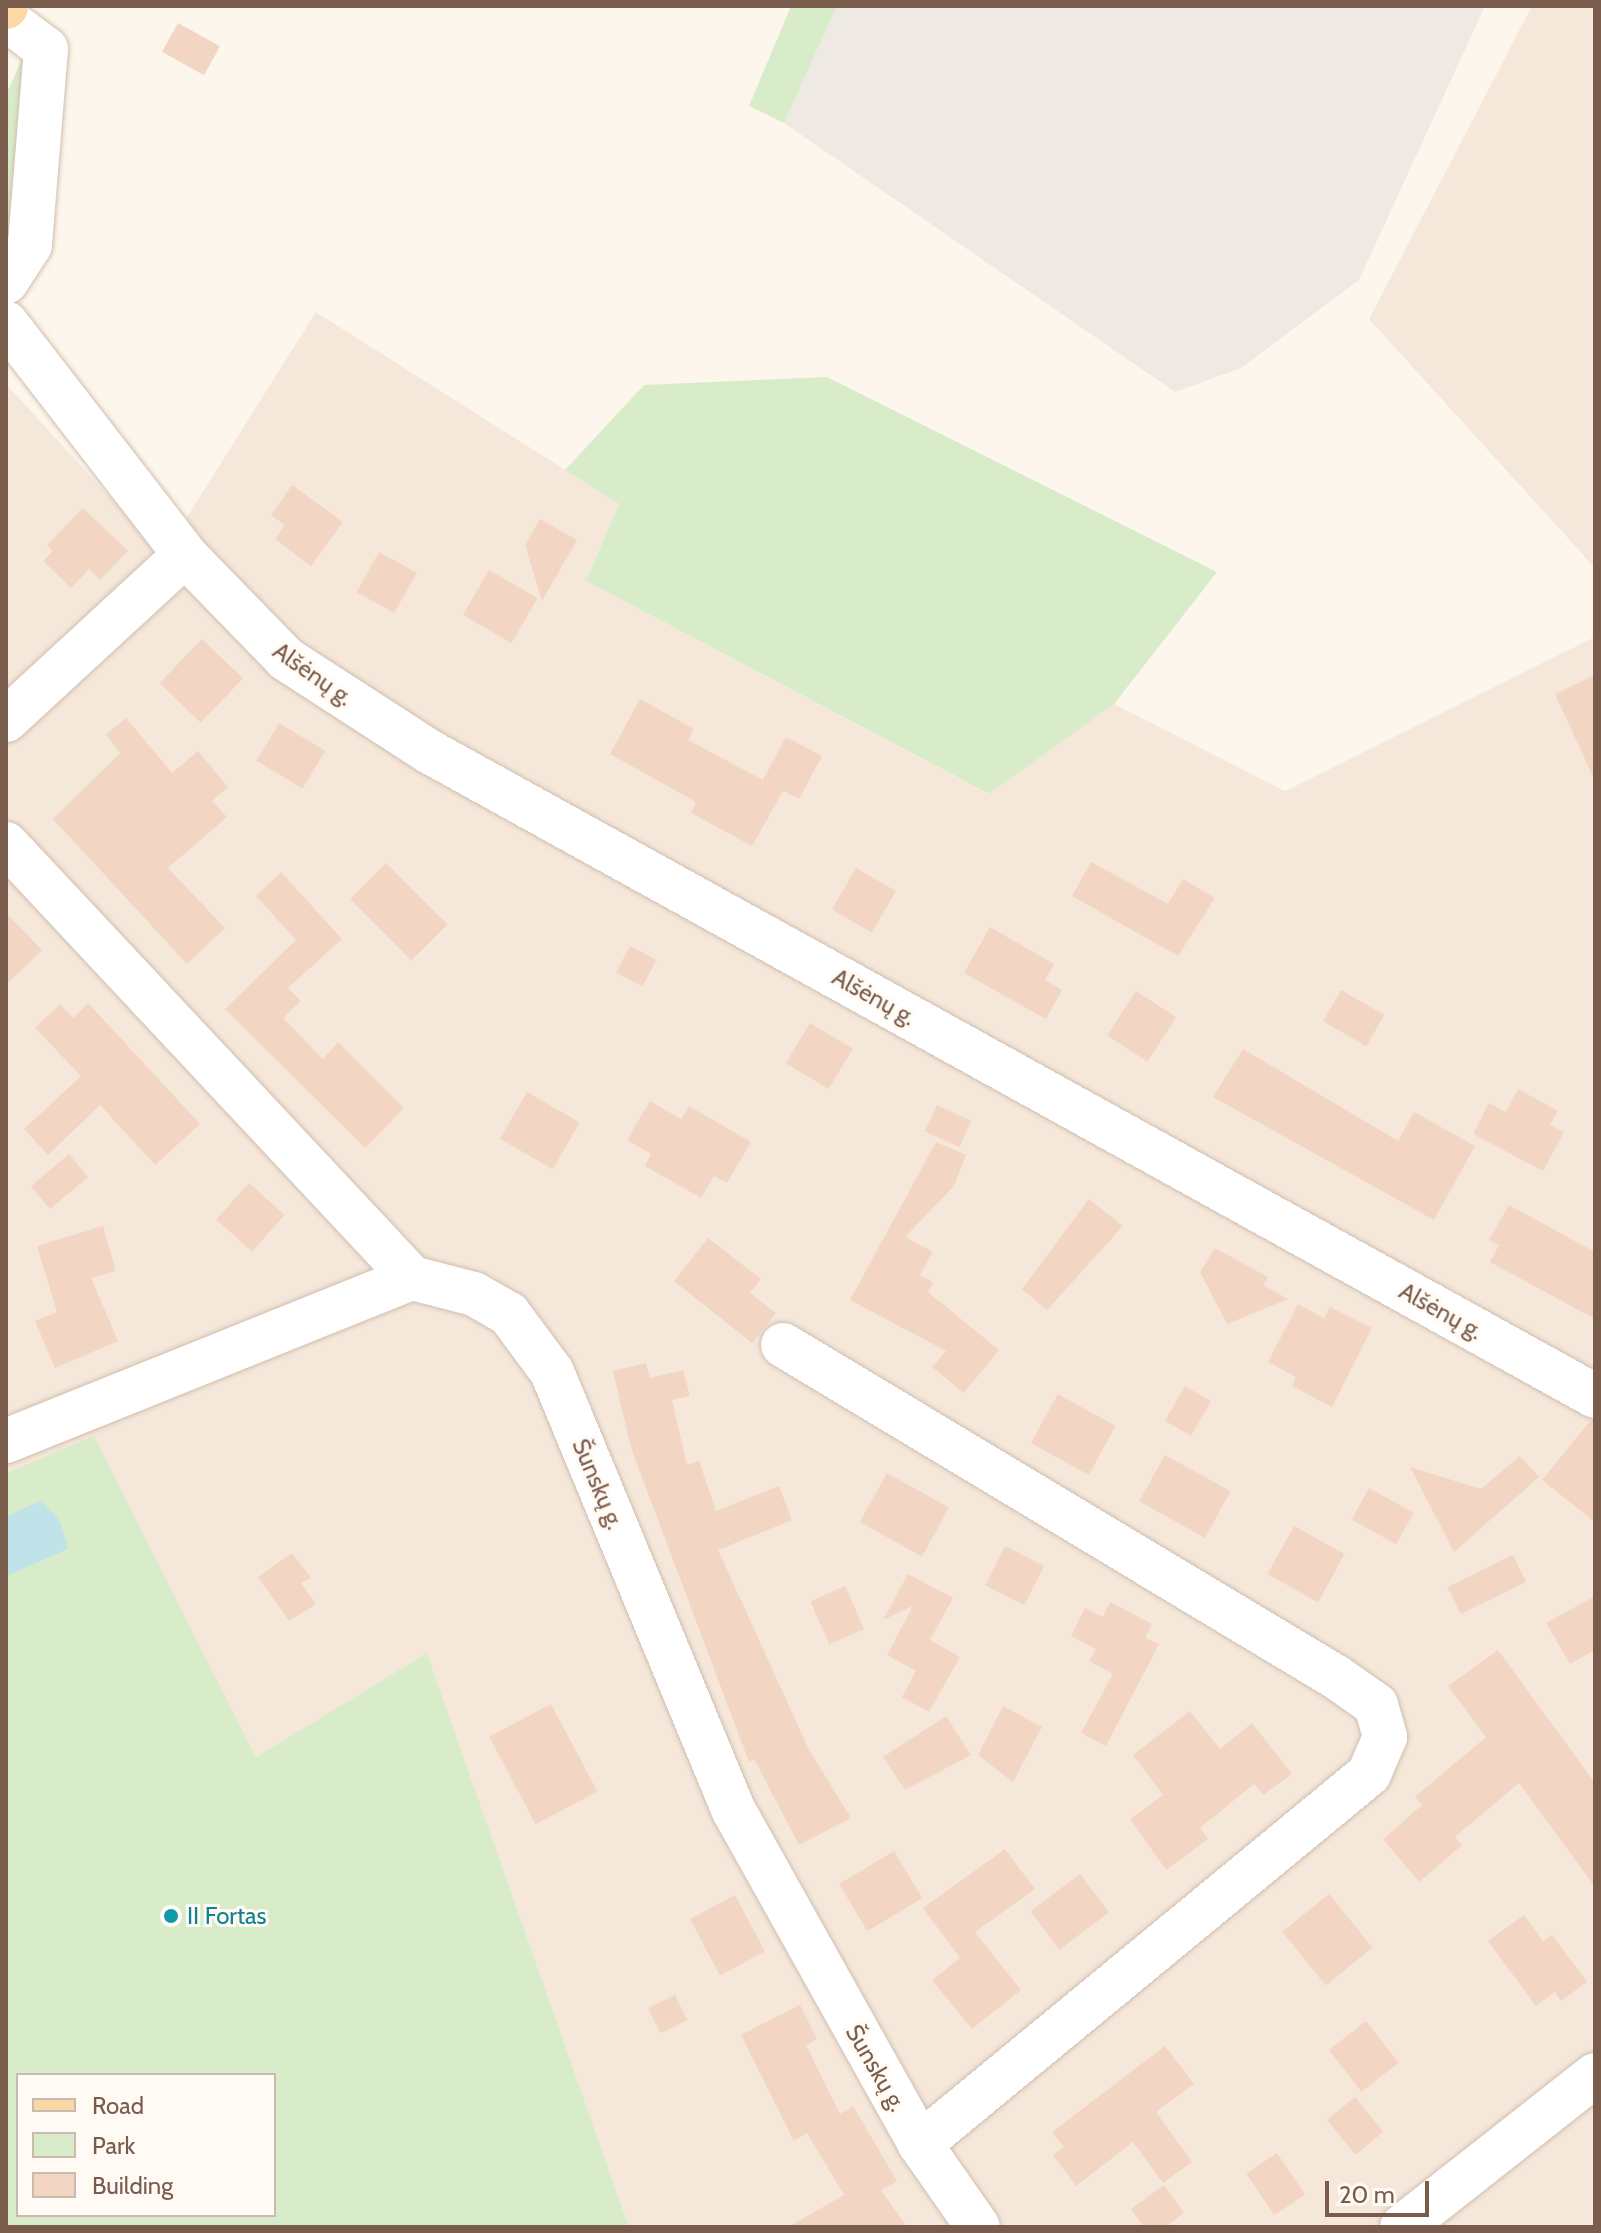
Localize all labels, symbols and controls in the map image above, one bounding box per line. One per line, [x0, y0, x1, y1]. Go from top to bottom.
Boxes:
street label: Alšėnų g. [268, 636, 358, 712]
street label: Alšėnų g. [827, 962, 921, 1032]
street label: Alšėnų g. [1394, 1276, 1488, 1346]
street label: Šunskų g. [566, 1434, 630, 1534]
place label: II Fortas [187, 1902, 266, 1930]
marker: II Fortas [162, 1907, 180, 1925]
street label: Šunskų g. [840, 2019, 912, 2117]
legend [16, 2073, 276, 2217]
text: Road [92, 2091, 144, 2120]
text: Park [92, 2131, 135, 2160]
scale bar [1329, 2165, 1433, 2215]
text: Building [92, 2171, 173, 2200]
text: 20 m [1339, 2180, 1395, 2209]

